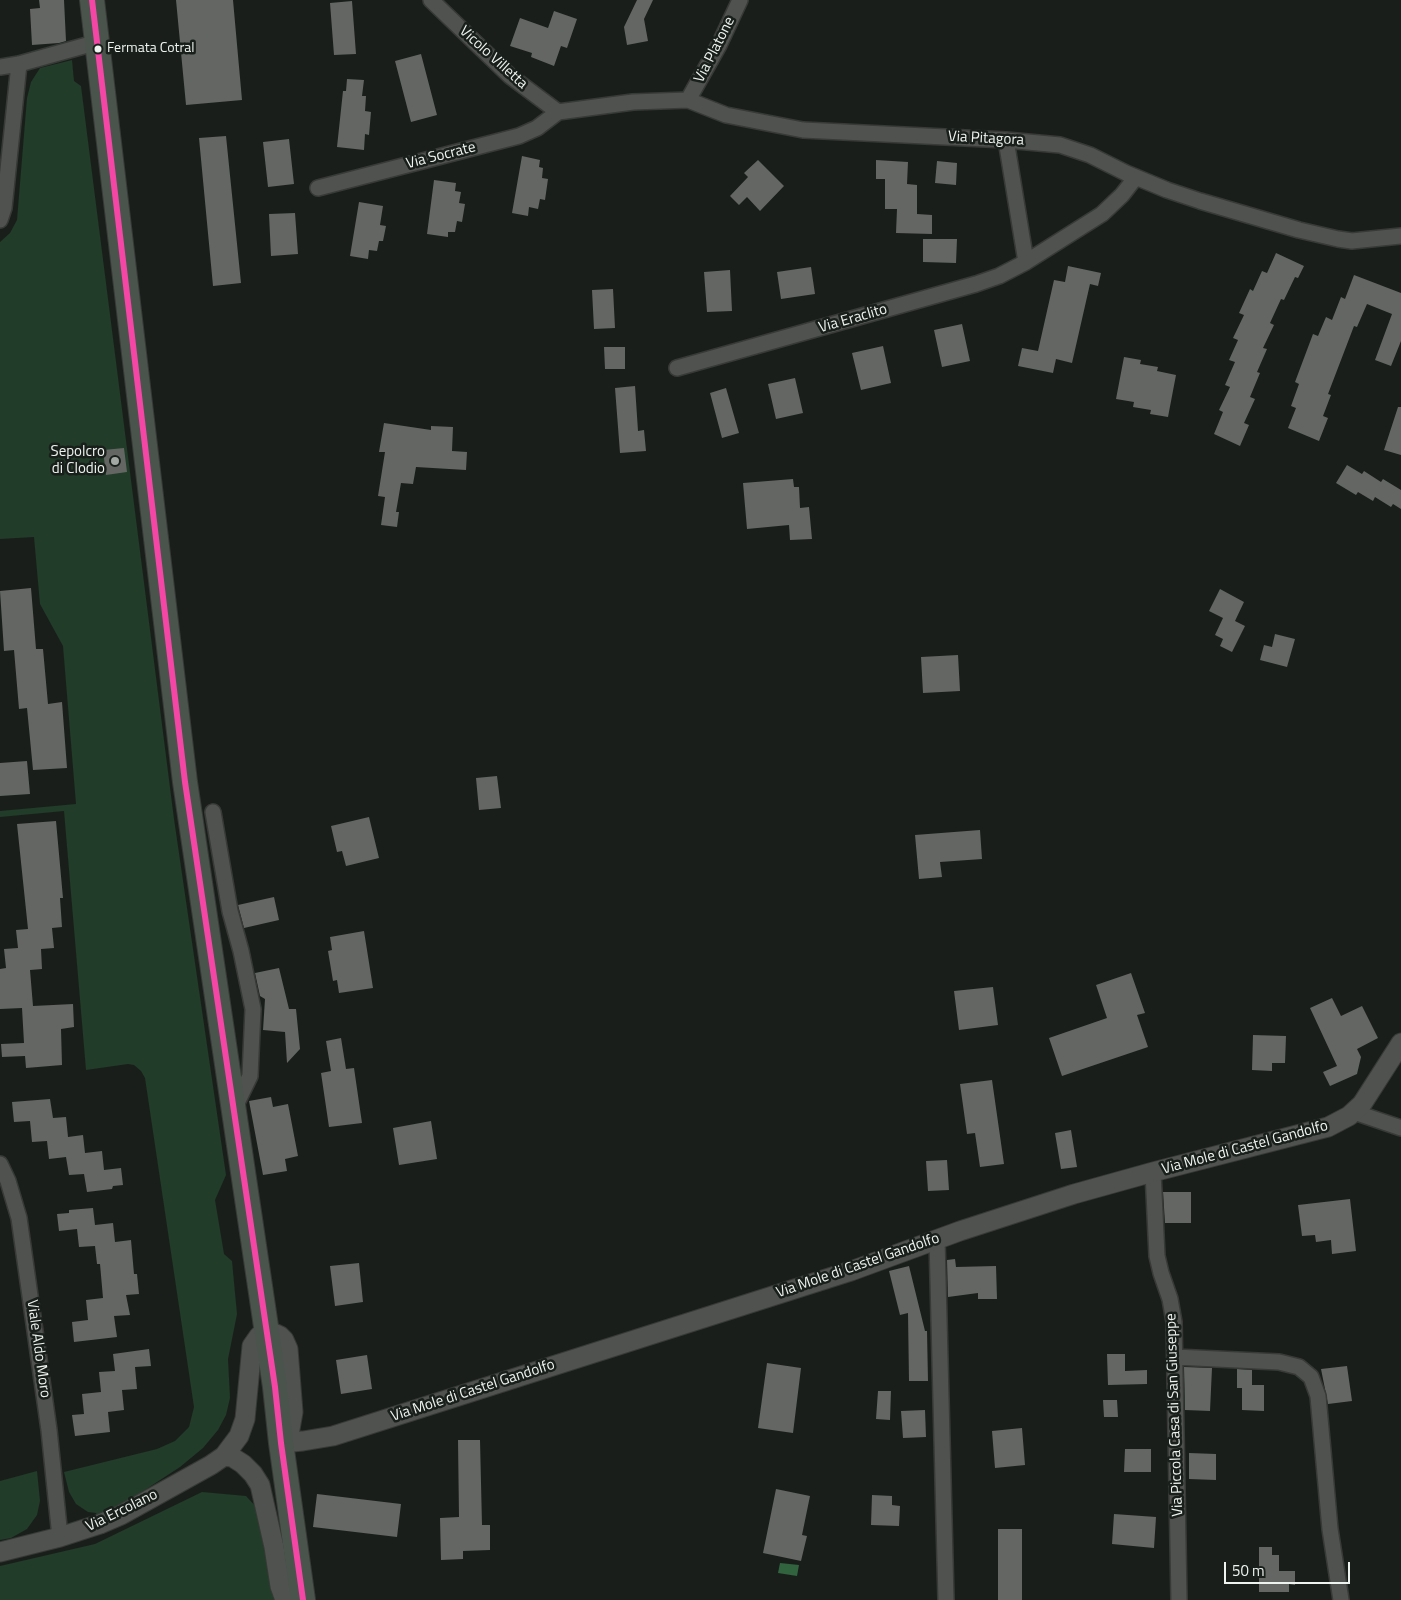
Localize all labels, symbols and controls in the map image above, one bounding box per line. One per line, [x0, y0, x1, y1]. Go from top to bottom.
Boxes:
street label: Via Platone [691, 14, 739, 86]
street label: Vicolo Villetta [455, 23, 531, 93]
place label: Fermata Cotral [107, 41, 195, 57]
marker: Fermata Cotral [93, 44, 103, 54]
street label: Via Pitagora [948, 128, 1024, 150]
street label: Via Socrate [404, 139, 478, 173]
street label: Via Eraclito [817, 301, 889, 337]
place label: Sepolcro di Clodio [51, 443, 105, 478]
marker: Sepolcro di Clodio [109, 455, 121, 467]
street label: Via Mole di Castel Gandolfo [1160, 1117, 1330, 1179]
street label: Via Mole di Castel Gandolfo [774, 1230, 942, 1302]
street label: Viale Aldo Moro [22, 1299, 54, 1399]
street label: Via Piccola Casa di San Giuseppe [1162, 1313, 1188, 1517]
street label: Via Mole di Castel Gandolfo [389, 1356, 557, 1426]
street label: Via Ercolano [83, 1486, 161, 1536]
scale bar [1226, 1552, 1352, 1584]
text: 50 m [1232, 1559, 1265, 1582]

